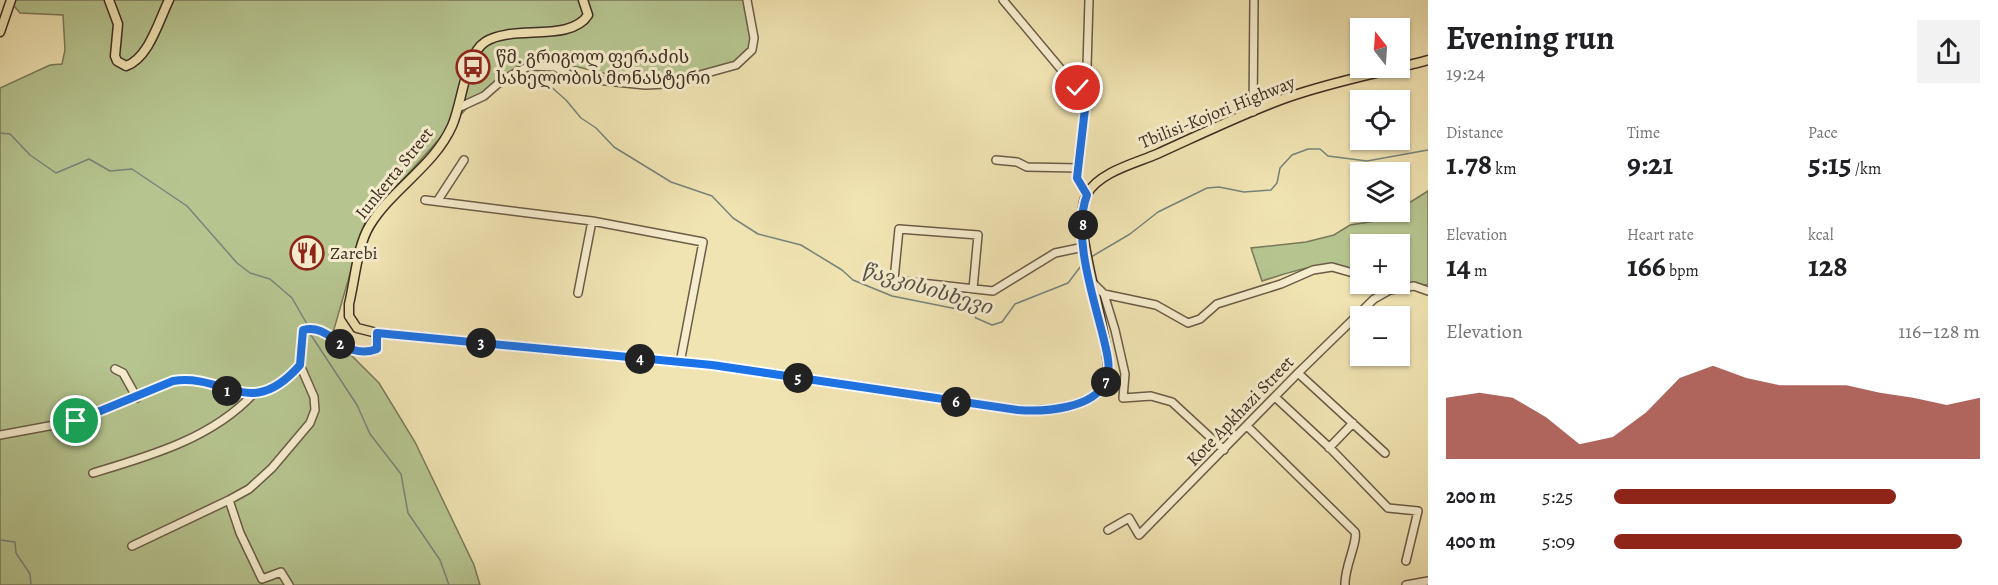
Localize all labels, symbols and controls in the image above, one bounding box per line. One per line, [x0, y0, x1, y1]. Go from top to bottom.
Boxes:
text: Evening run [1446, 15, 1615, 60]
north arrow [1350, 18, 1410, 78]
map controls [1350, 18, 1410, 366]
button: share [1917, 20, 1980, 83]
place label: წმ. გრიგოლ ფერაძის სახელობის მონასტერი [496, 45, 711, 90]
bus stop icon: წმ. გრიგოლ ფერაძის სახელობის მონასტერი [455, 49, 491, 85]
text: 19:24 [1446, 60, 1485, 87]
pin [1052, 62, 1103, 113]
street label: Tbilisi-Kojori Highway [1136, 69, 1299, 154]
icon: check [1061, 71, 1094, 104]
button: locate [1350, 90, 1410, 150]
street label: Iunkerta Street [349, 122, 439, 224]
text: Distance [1446, 122, 1503, 144]
text: Time [1627, 122, 1660, 144]
text: Pace [1808, 122, 1838, 144]
text: 1.78 [1446, 144, 1492, 184]
text: 9:21 [1627, 144, 1673, 184]
text: 5:15 [1808, 144, 1852, 184]
text: km [1492, 158, 1517, 180]
text: /km [1852, 158, 1881, 180]
button: layers [1350, 162, 1410, 222]
pin: 8 [1068, 210, 1098, 240]
text: 8 [1079, 214, 1087, 236]
text: Elevation [1446, 224, 1507, 246]
text: Heart rate [1627, 224, 1694, 246]
text: kcal [1808, 224, 1834, 246]
button: + [1350, 234, 1410, 294]
restaurant icon: Zarebi [289, 235, 325, 271]
place label: Zarebi [330, 241, 378, 265]
text: 14 [1446, 246, 1471, 286]
text: 166 [1627, 246, 1666, 286]
text: 128 [1808, 246, 1848, 286]
water label: წავკისისხევი [858, 256, 997, 322]
text: m [1471, 260, 1487, 282]
text: bpm [1666, 260, 1699, 282]
button: − [1350, 306, 1410, 366]
text: Elevation [1446, 318, 1523, 345]
text: 116–128 m [1898, 318, 1980, 345]
pin: 3 [466, 328, 496, 358]
pin: 2 [325, 329, 355, 359]
text: 3 [478, 332, 484, 354]
text: 2 [336, 333, 344, 355]
pin: 4 [625, 344, 655, 374]
text: 4 [636, 348, 644, 370]
street label: Kote Apkhazi Street [1181, 350, 1299, 472]
pin: 5 [783, 363, 813, 393]
text: 5 [795, 367, 801, 389]
pin: 7 [1091, 367, 1121, 397]
text: 7 [1103, 371, 1109, 393]
pin: 1 [212, 376, 242, 406]
text: 1 [224, 380, 230, 402]
pin: 6 [941, 387, 971, 417]
text: 6 [952, 391, 960, 413]
pin [50, 395, 101, 446]
icon: arrive [59, 404, 92, 437]
text: 200 m [1446, 483, 1496, 510]
text: 5:25 [1542, 483, 1573, 510]
text: 400 m [1446, 528, 1496, 555]
text: 5:09 [1542, 528, 1575, 555]

